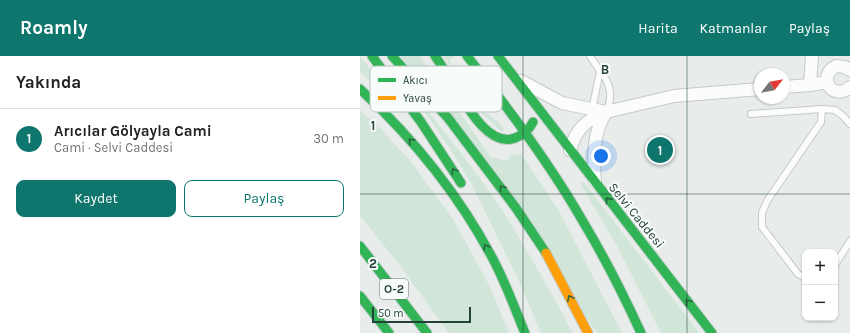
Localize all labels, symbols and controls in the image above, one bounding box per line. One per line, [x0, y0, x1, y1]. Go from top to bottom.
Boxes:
text: Roamly [20, 17, 87, 39]
text: Harita [638, 20, 678, 37]
text: Katmanlar [700, 20, 767, 37]
text: Paylaş [789, 20, 830, 37]
text: B [601, 62, 609, 77]
legend [370, 66, 502, 112]
north arrow [754, 68, 790, 104]
text: Yakında [16, 72, 81, 92]
text: Akıcı [403, 74, 428, 87]
text: Yavaş [403, 92, 432, 105]
text: 1 [371, 118, 375, 133]
text: Arıcılar Gölyayla Cami [54, 122, 212, 140]
text: 1 [27, 131, 31, 146]
text: 30 m [313, 131, 344, 146]
pin: 1 [647, 135, 673, 165]
one-way arrow [409, 138, 416, 146]
text: Cami · Selvi Caddesi [54, 140, 173, 155]
your location [591, 146, 611, 166]
one-way arrow [451, 168, 458, 175]
button: Kaydet [16, 180, 176, 217]
button: Paylaş [184, 180, 344, 217]
street label: Selvi Caddesi [606, 180, 667, 251]
one-way arrow [499, 186, 506, 193]
one-way arrow [606, 197, 613, 204]
one-way arrow [484, 244, 491, 251]
map controls [802, 249, 838, 321]
button: + [802, 249, 838, 285]
text: 2 [369, 256, 377, 271]
road number: O-2 [380, 279, 408, 299]
button: − [802, 285, 838, 321]
one-way arrow [568, 295, 575, 303]
one-way arrow [686, 300, 693, 307]
scale bar [372, 305, 471, 324]
text: 50 m [378, 307, 404, 320]

